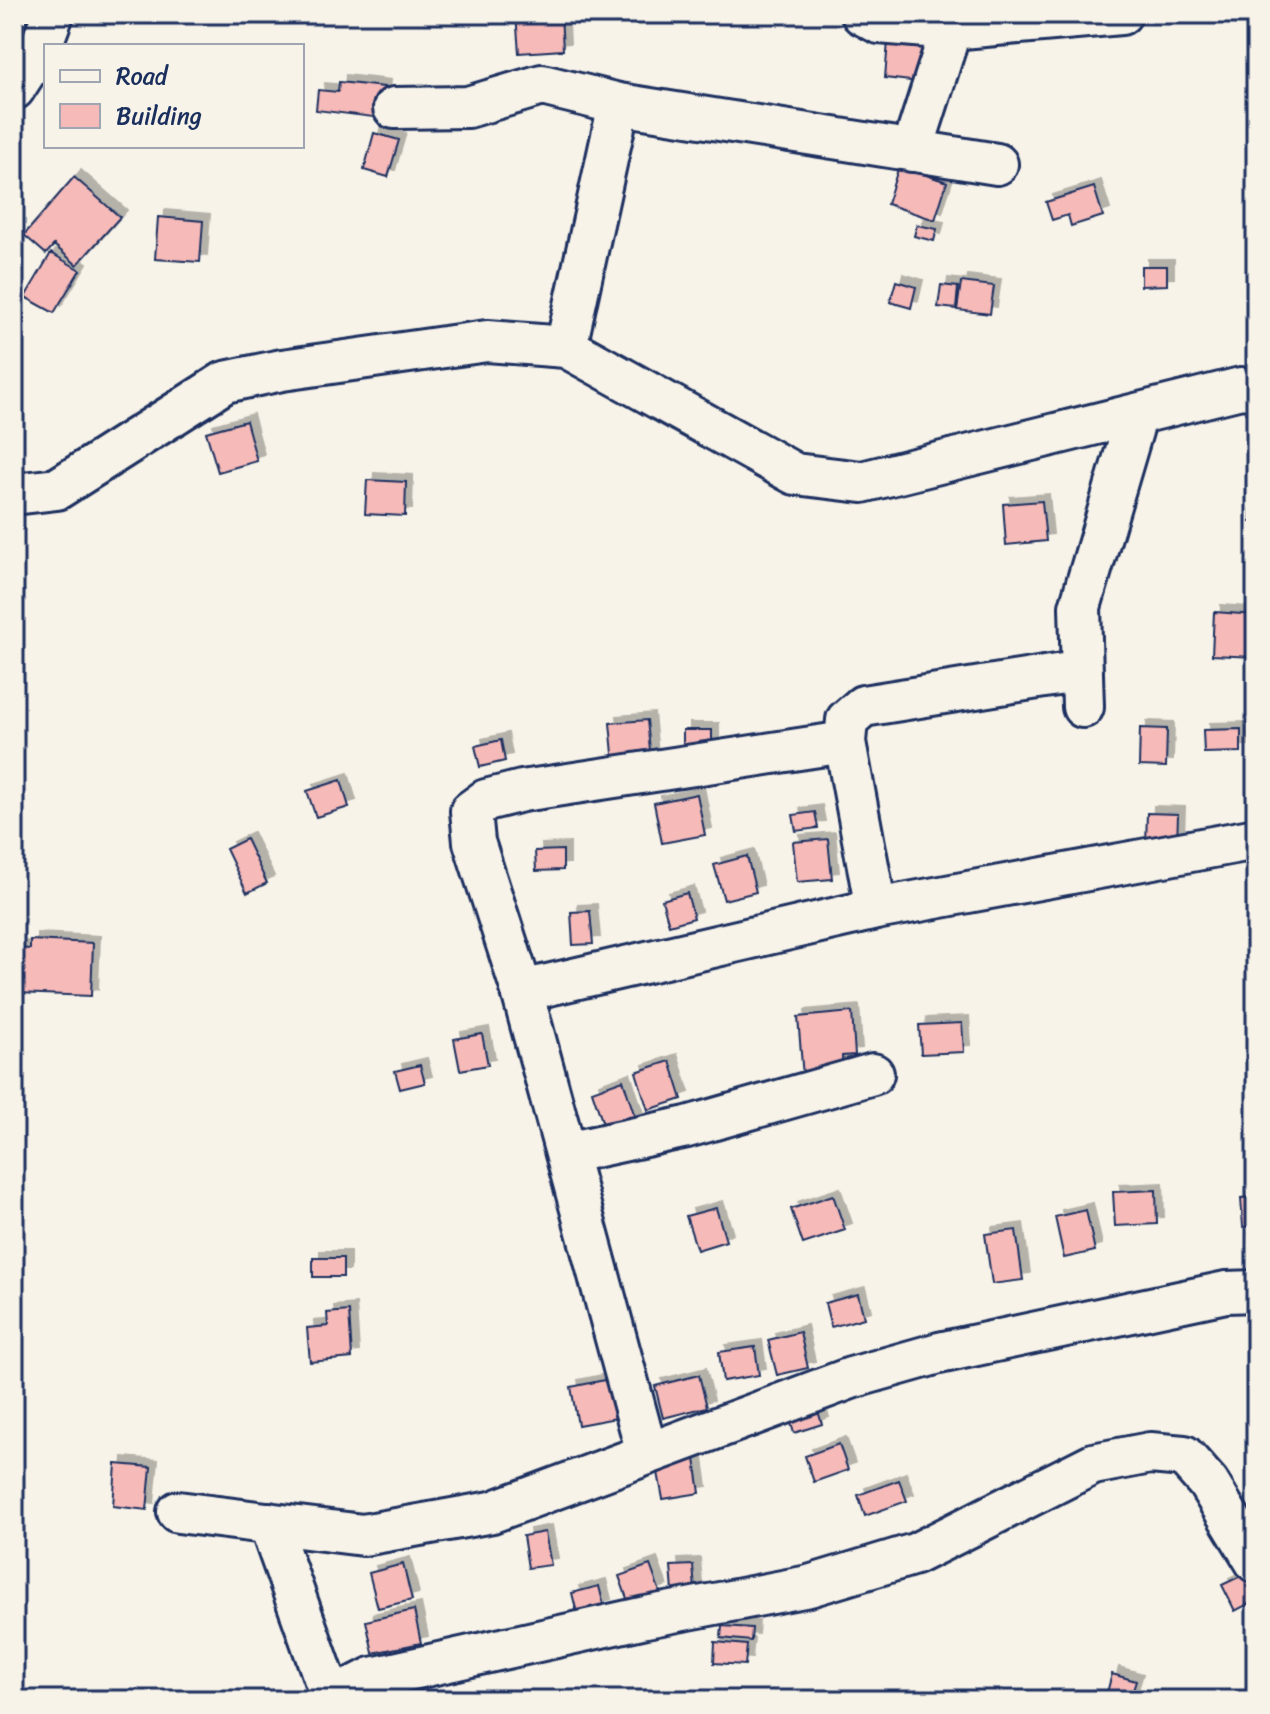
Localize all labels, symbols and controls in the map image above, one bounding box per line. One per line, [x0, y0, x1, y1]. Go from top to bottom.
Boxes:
legend [44, 44, 304, 148]
text: Road [116, 55, 170, 97]
text: Building [116, 95, 202, 137]

